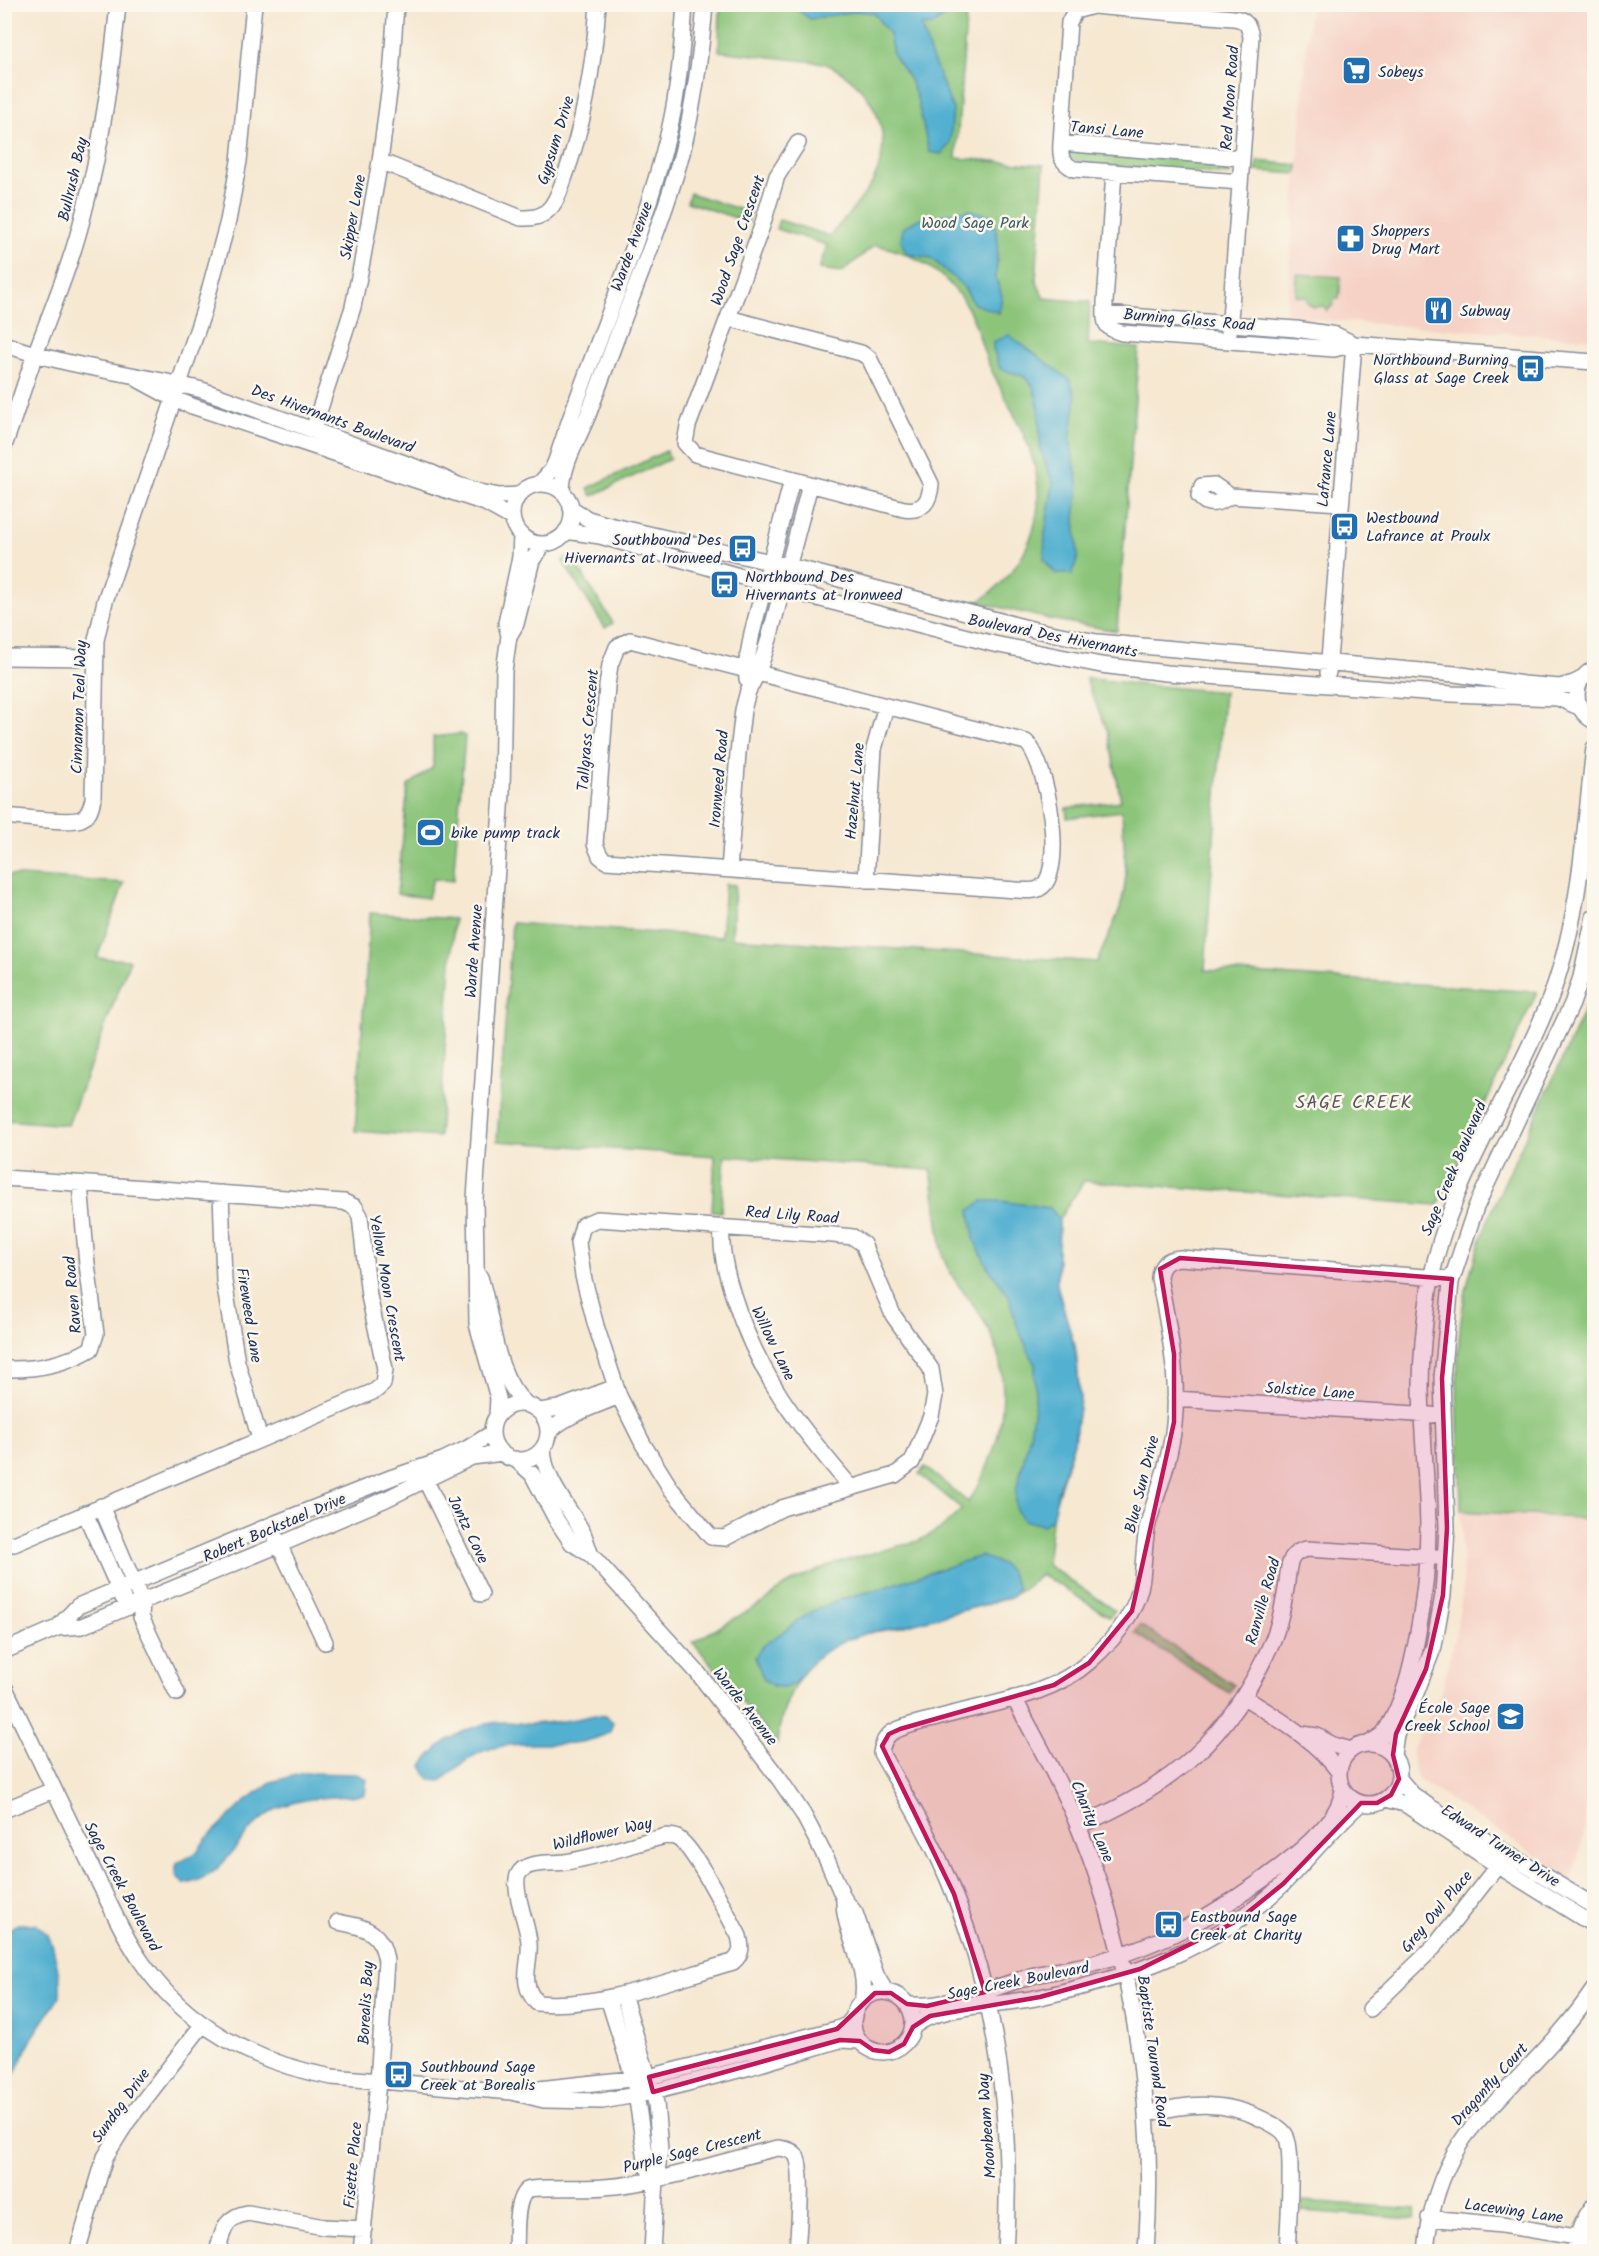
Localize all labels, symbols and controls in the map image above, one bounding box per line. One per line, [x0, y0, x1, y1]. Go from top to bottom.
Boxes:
street label: Red Moon Road [1214, 44, 1247, 151]
supermarket icon: Sobeys [1341, 55, 1373, 87]
place label: Sobeys [1378, 60, 1424, 85]
street label: Gypsum Drive [531, 93, 582, 188]
street label: Tansi Lane [1069, 115, 1145, 146]
street label: Bullrush Bay [52, 134, 95, 224]
street label: Wood Sage Crescent [704, 171, 773, 309]
street label: Skipper Lane [334, 173, 373, 262]
street label: Warde Avenue [605, 198, 660, 295]
park label: Wood Sage Park [921, 211, 1029, 236]
place label: Shoppers Drug Mart [1371, 219, 1441, 262]
pharmacy icon: Shoppers Drug Mart [1334, 223, 1366, 255]
restaurant icon: Subway [1423, 294, 1455, 326]
place label: Subway [1460, 299, 1511, 324]
street label: Burning Glass Road [1122, 302, 1256, 339]
place label: Northbound Burning Glass at Sage Creek [1373, 348, 1509, 391]
bus stop icon: Northbound Burning Glass at Sage Creek [1514, 352, 1546, 384]
street label: Des Hivernants Boulevard [247, 378, 419, 461]
street label: Lafrance Lane [1311, 410, 1344, 508]
place label: Westbound Lafrance at Proulx [1366, 506, 1491, 549]
bus stop icon: Westbound Lafrance at Proulx [1329, 510, 1361, 542]
place label: Southbound Des Hivernants at Ironweed [564, 528, 722, 571]
bus stop icon: Southbound Des Hivernants at Ironweed [726, 532, 758, 564]
place label: Northbound Des Hivernants at Ironweed [745, 565, 903, 608]
bus stop icon: Northbound Des Hivernants at Ironweed [708, 569, 740, 601]
street label: Boulevard Des Hivernants [966, 608, 1140, 665]
street label: Cinnamon Teal Way [65, 639, 94, 774]
street label: Tallgrass Crescent [571, 667, 606, 792]
street label: Ironweed Road [703, 728, 736, 829]
street label: Hazelnut Lane [839, 742, 872, 841]
sports icon: bike pump track [414, 816, 446, 848]
place label: bike pump track [451, 821, 561, 846]
street label: Warde Avenue [459, 903, 490, 999]
district label: SAGE CREEK [1295, 1089, 1413, 1118]
street label: Sage Creek Boulevard [1415, 1096, 1494, 1240]
street label: Red Lily Road [744, 1200, 840, 1231]
street label: Yellow Moon Crescent [361, 1213, 412, 1364]
street label: Raven Road [58, 1254, 89, 1335]
street label: Fireweed Lane [229, 1266, 268, 1365]
street label: Willow Lane [744, 1302, 802, 1385]
street label: Solstice Lane [1265, 1376, 1355, 1407]
street label: Blue Sun Drive [1118, 1433, 1167, 1536]
street label: Robert Bockstael Drive [199, 1487, 350, 1570]
street label: Jontz Cove [440, 1491, 495, 1568]
street label: Ranville Road [1239, 1554, 1288, 1648]
street label: Warde Avenue [706, 1662, 784, 1752]
place label: École Sage Creek School [1404, 1696, 1490, 1739]
school or university icon: École Sage Creek School [1495, 1700, 1527, 1732]
street label: Charity Lane [1063, 1777, 1120, 1866]
street label: Edward Turner Drive [1436, 1798, 1565, 1894]
street label: Wildflower Way [550, 1811, 655, 1858]
street label: Sage Creek Boulevard [77, 1817, 167, 1957]
street label: Grey Owl Place [1395, 1865, 1479, 1959]
place label: Eastbound Sage Creek at Charity [1190, 1905, 1302, 1948]
bus stop icon: Eastbound Sage Creek at Charity [1153, 1909, 1185, 1941]
street label: Sage Creek Boulevard [945, 1955, 1092, 2008]
street label: Borealis Bay [352, 1960, 381, 2045]
street label: Baptiste Tourond Road [1129, 1974, 1176, 2130]
street label: Dragonfly Court [1446, 2037, 1535, 2132]
place label: Southbound Sage Creek at Borealis [420, 2055, 535, 2098]
bus stop icon: Southbound Sage Creek at Borealis [383, 2059, 415, 2091]
street label: Sundog Drive [85, 2063, 157, 2149]
street label: Moonbeam Way [971, 2072, 1004, 2179]
street label: Fisette Place [337, 2121, 370, 2209]
street label: Purple Sage Crescent [620, 2122, 765, 2181]
street label: Lacewing Lane [1463, 2192, 1565, 2231]

